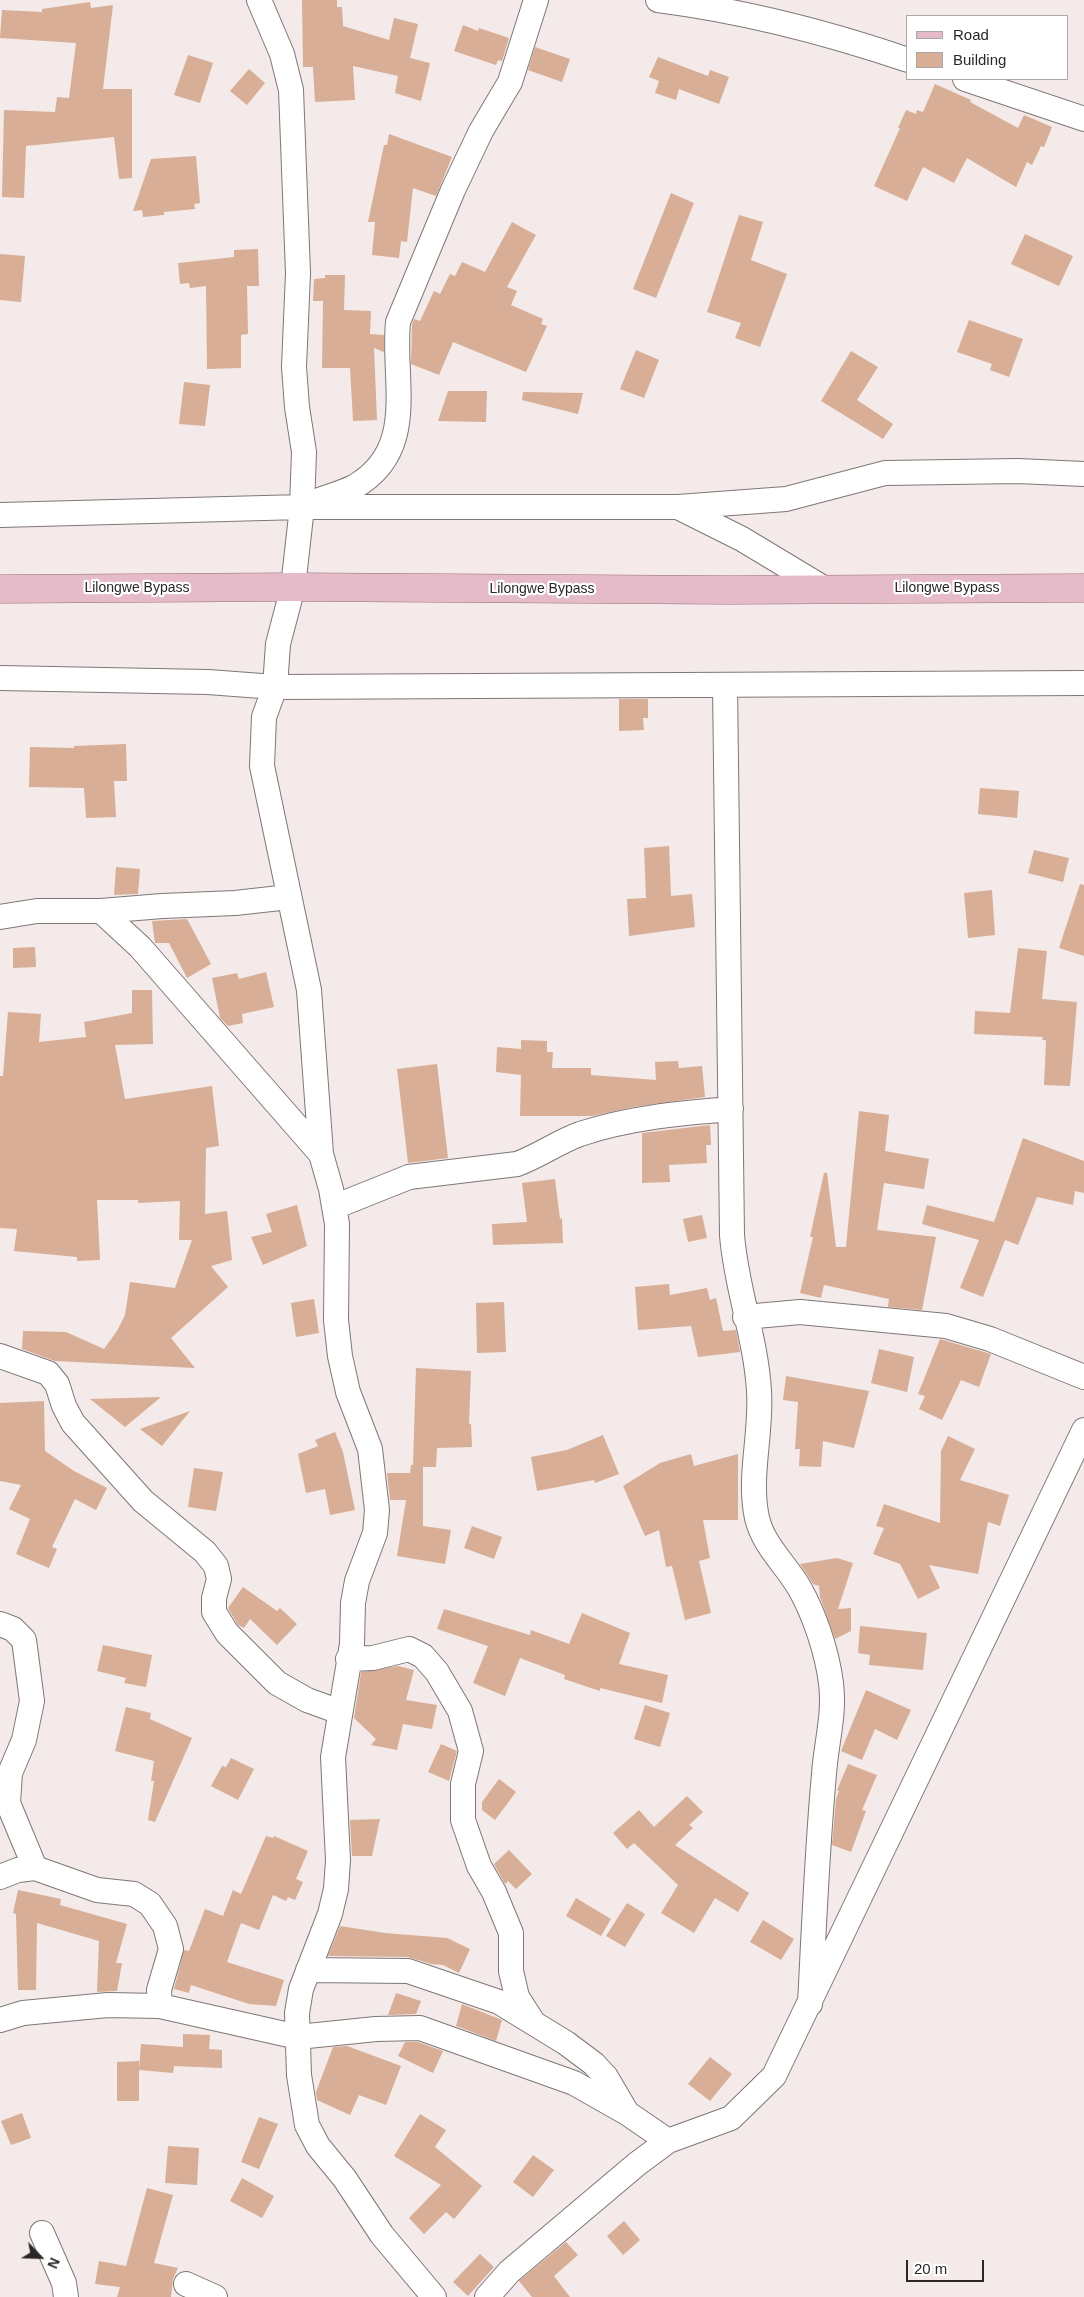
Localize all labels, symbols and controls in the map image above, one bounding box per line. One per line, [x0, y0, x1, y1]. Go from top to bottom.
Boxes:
legend [906, 15, 1069, 80]
text: Road [953, 26, 989, 43]
text: Building [953, 51, 1006, 68]
street label: Lilongwe Bypass [84, 580, 190, 596]
street label: Lilongwe Bypass [894, 580, 1000, 596]
street label: Lilongwe Bypass [489, 581, 595, 597]
north arrow [15, 2232, 65, 2282]
scale bar [909, 2250, 986, 2282]
text: N [44, 2255, 63, 2271]
text: 20 m [914, 2260, 947, 2277]

